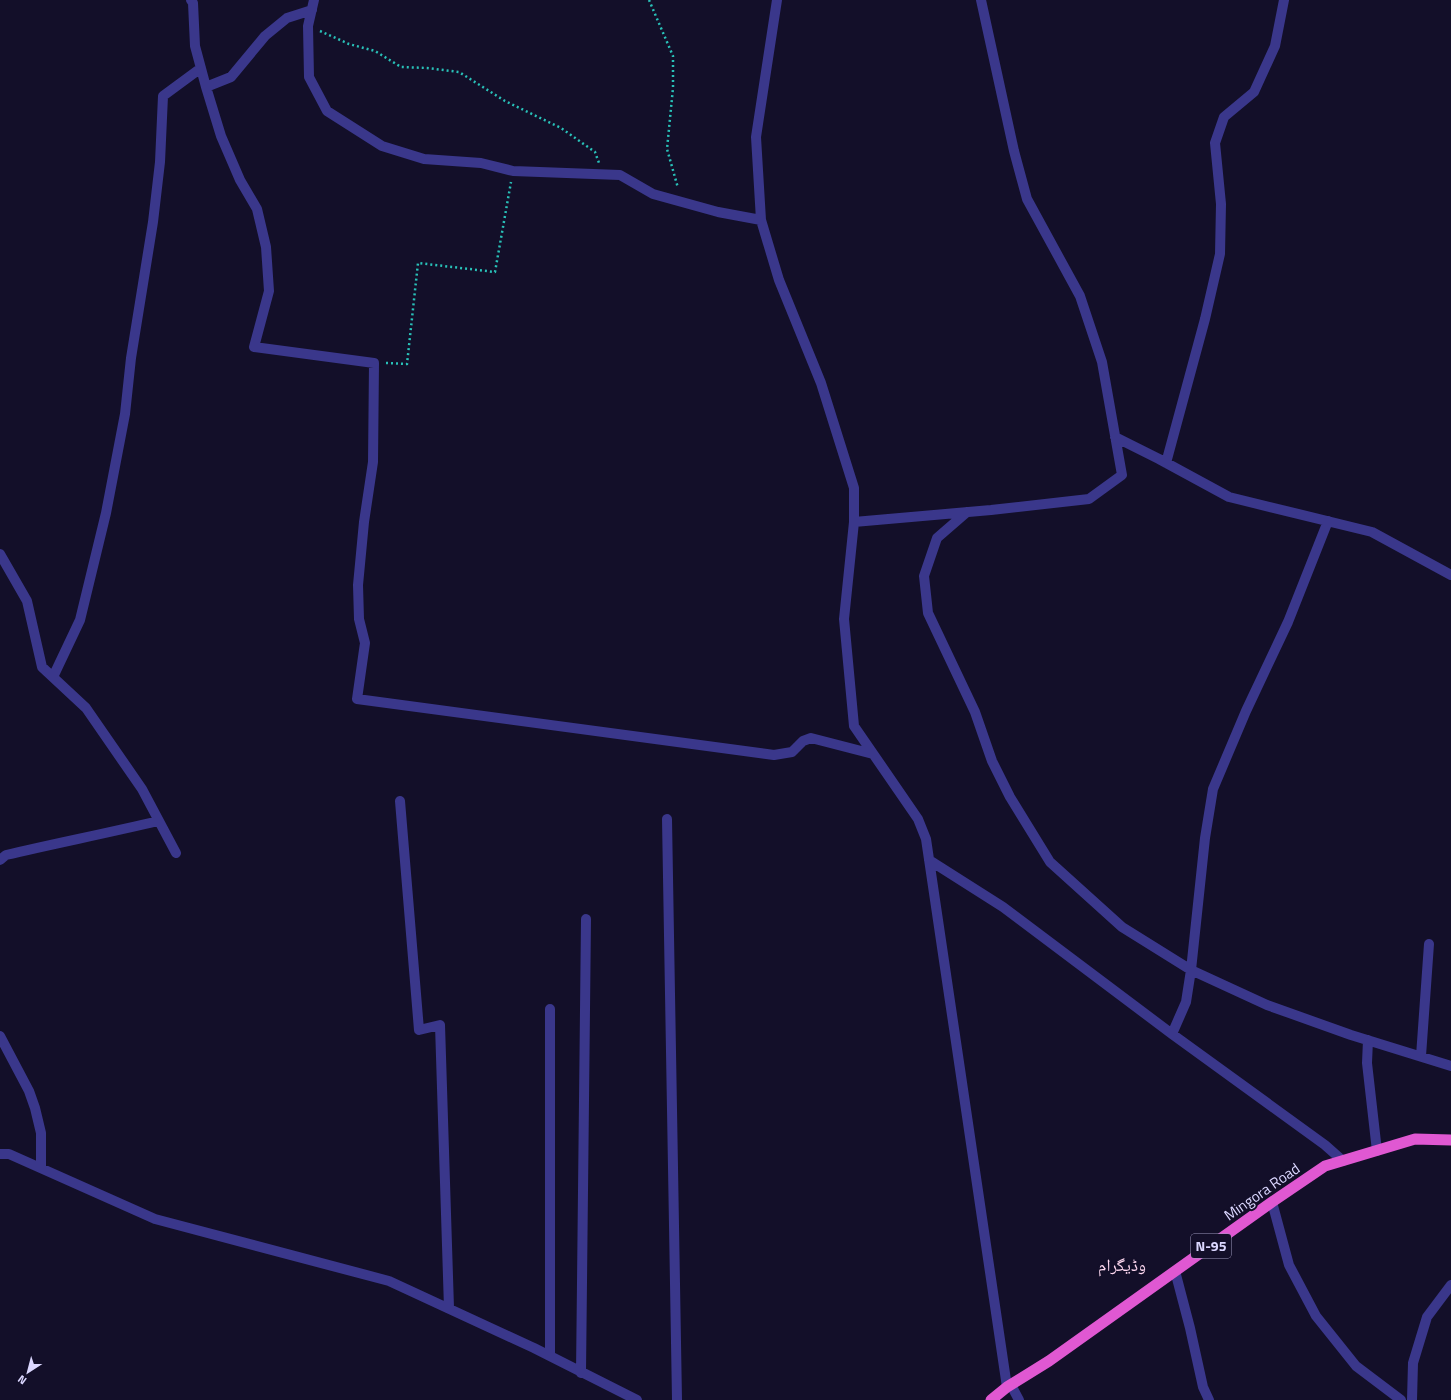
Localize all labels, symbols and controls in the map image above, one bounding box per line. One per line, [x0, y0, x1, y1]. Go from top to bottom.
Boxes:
street label: Mingora Road [1219, 1157, 1304, 1226]
road number: N-95 [1191, 1234, 1231, 1258]
district label: وڈیگرام [1098, 1252, 1146, 1278]
north arrow [8, 1352, 48, 1392]
text: N [14, 1371, 30, 1389]

